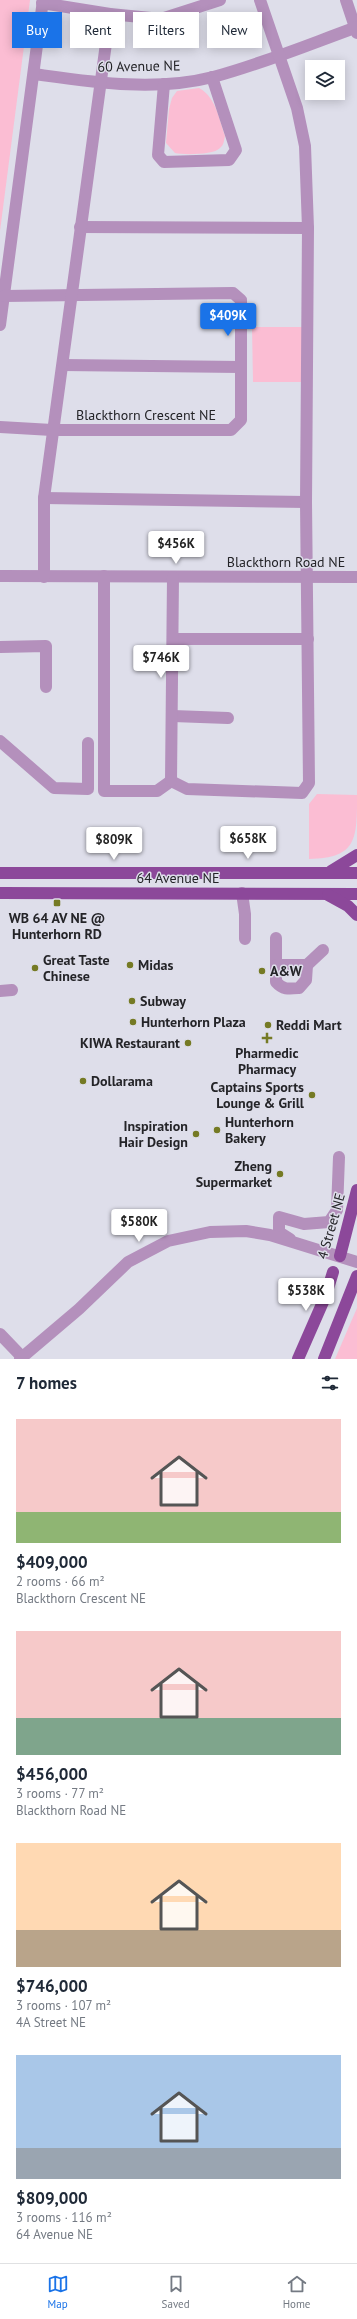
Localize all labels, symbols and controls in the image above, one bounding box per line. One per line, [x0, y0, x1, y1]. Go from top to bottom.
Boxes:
chip: Buy [12, 12, 62, 48]
chip: Rent [70, 12, 125, 48]
chip: Filters [133, 12, 199, 48]
chip: New [207, 12, 262, 48]
street label: 60 Avenue NE [97, 56, 181, 76]
map controls [305, 60, 345, 100]
button: layers [305, 60, 345, 100]
pin: $409K [200, 303, 256, 337]
text: $409K [209, 307, 247, 324]
street label: Blackthorn Crescent NE [76, 406, 216, 424]
pin: $456K [148, 531, 204, 565]
text: $456K [157, 535, 195, 552]
street label: Blackthorn Road NE [227, 553, 345, 571]
pin: $746K [133, 645, 189, 679]
text: $746K [142, 649, 180, 666]
pin: $658K [220, 826, 276, 860]
pin: $809K [86, 827, 142, 861]
text: $658K [229, 830, 267, 847]
text: $809K [95, 831, 133, 848]
street label: 64 Avenue NE [137, 869, 219, 887]
marker: WB 64 AV NE @ Hunterhorn RD [52, 898, 62, 908]
place label: WB 64 AV NE @ Hunterhorn RD [9, 909, 105, 943]
place label: Great Taste Chinese [43, 951, 110, 985]
place label: Midas [138, 956, 173, 974]
marker: Midas [125, 960, 135, 970]
place label: A&W [270, 962, 303, 980]
marker: Great Taste Chinese [30, 963, 40, 973]
marker: A&W [257, 966, 267, 976]
place label: Subway [140, 992, 186, 1010]
marker: Subway [127, 996, 137, 1006]
place label: Hunterhorn Plaza [141, 1013, 246, 1031]
place label: Reddi Mart [276, 1016, 342, 1034]
marker: Hunterhorn Plaza [128, 1017, 138, 1027]
marker: Reddi Mart [263, 1020, 273, 1030]
marker: Pharmedic Pharmacy [262, 1033, 272, 1043]
place label: KIWA Restaurant [80, 1034, 180, 1052]
marker: KIWA Restaurant [183, 1038, 193, 1048]
place label: Pharmedic Pharmacy [235, 1044, 299, 1078]
place label: Dollarama [91, 1072, 153, 1090]
marker: Dollarama [78, 1076, 88, 1086]
place label: Captains Sports Lounge & Grill [211, 1078, 305, 1112]
marker: Captains Sports Lounge & Grill [307, 1090, 317, 1100]
place label: Hunterhorn Bakery [225, 1113, 294, 1147]
place label: Inspiration Hair Design [119, 1117, 188, 1151]
marker: Hunterhorn Bakery [212, 1125, 222, 1135]
marker: Inspiration Hair Design [191, 1129, 201, 1139]
place label: Zheng Supermarket [196, 1157, 272, 1191]
marker: Zheng Supermarket [275, 1169, 285, 1179]
street label: 4 Street NE [313, 1191, 349, 1261]
pin: $580K [111, 1209, 167, 1243]
text: $580K [120, 1213, 158, 1230]
pin: $538K [278, 1278, 334, 1312]
text: $538K [287, 1282, 325, 1299]
text: 7 homes [16, 1372, 77, 1394]
icon: filters [319, 1372, 341, 1394]
icon: home [143, 1445, 215, 1517]
text: $409,000 [16, 1551, 88, 1573]
text: 2 rooms · 66 m² [16, 1573, 105, 1590]
text: Blackthorn Crescent NE [16, 1590, 146, 1607]
icon: home [143, 1657, 215, 1729]
text: $456,000 [16, 1763, 88, 1785]
text: 3 rooms · 77 m² [16, 1785, 104, 1802]
text: Blackthorn Road NE [16, 1802, 126, 1819]
icon: home [143, 1869, 215, 1941]
text: $746,000 [16, 1975, 88, 1997]
text: 3 rooms · 107 m² [16, 1997, 111, 2014]
text: 4A Street NE [16, 2014, 86, 2031]
icon: home [143, 2081, 215, 2153]
text: $809,000 [16, 2187, 88, 2209]
text: 3 rooms · 116 m² [16, 2209, 112, 2226]
text: 64 Avenue NE [16, 2226, 93, 2243]
tab: Map [47, 2273, 69, 2311]
tab: Saved [162, 2273, 190, 2311]
tab: Home [283, 2273, 310, 2311]

